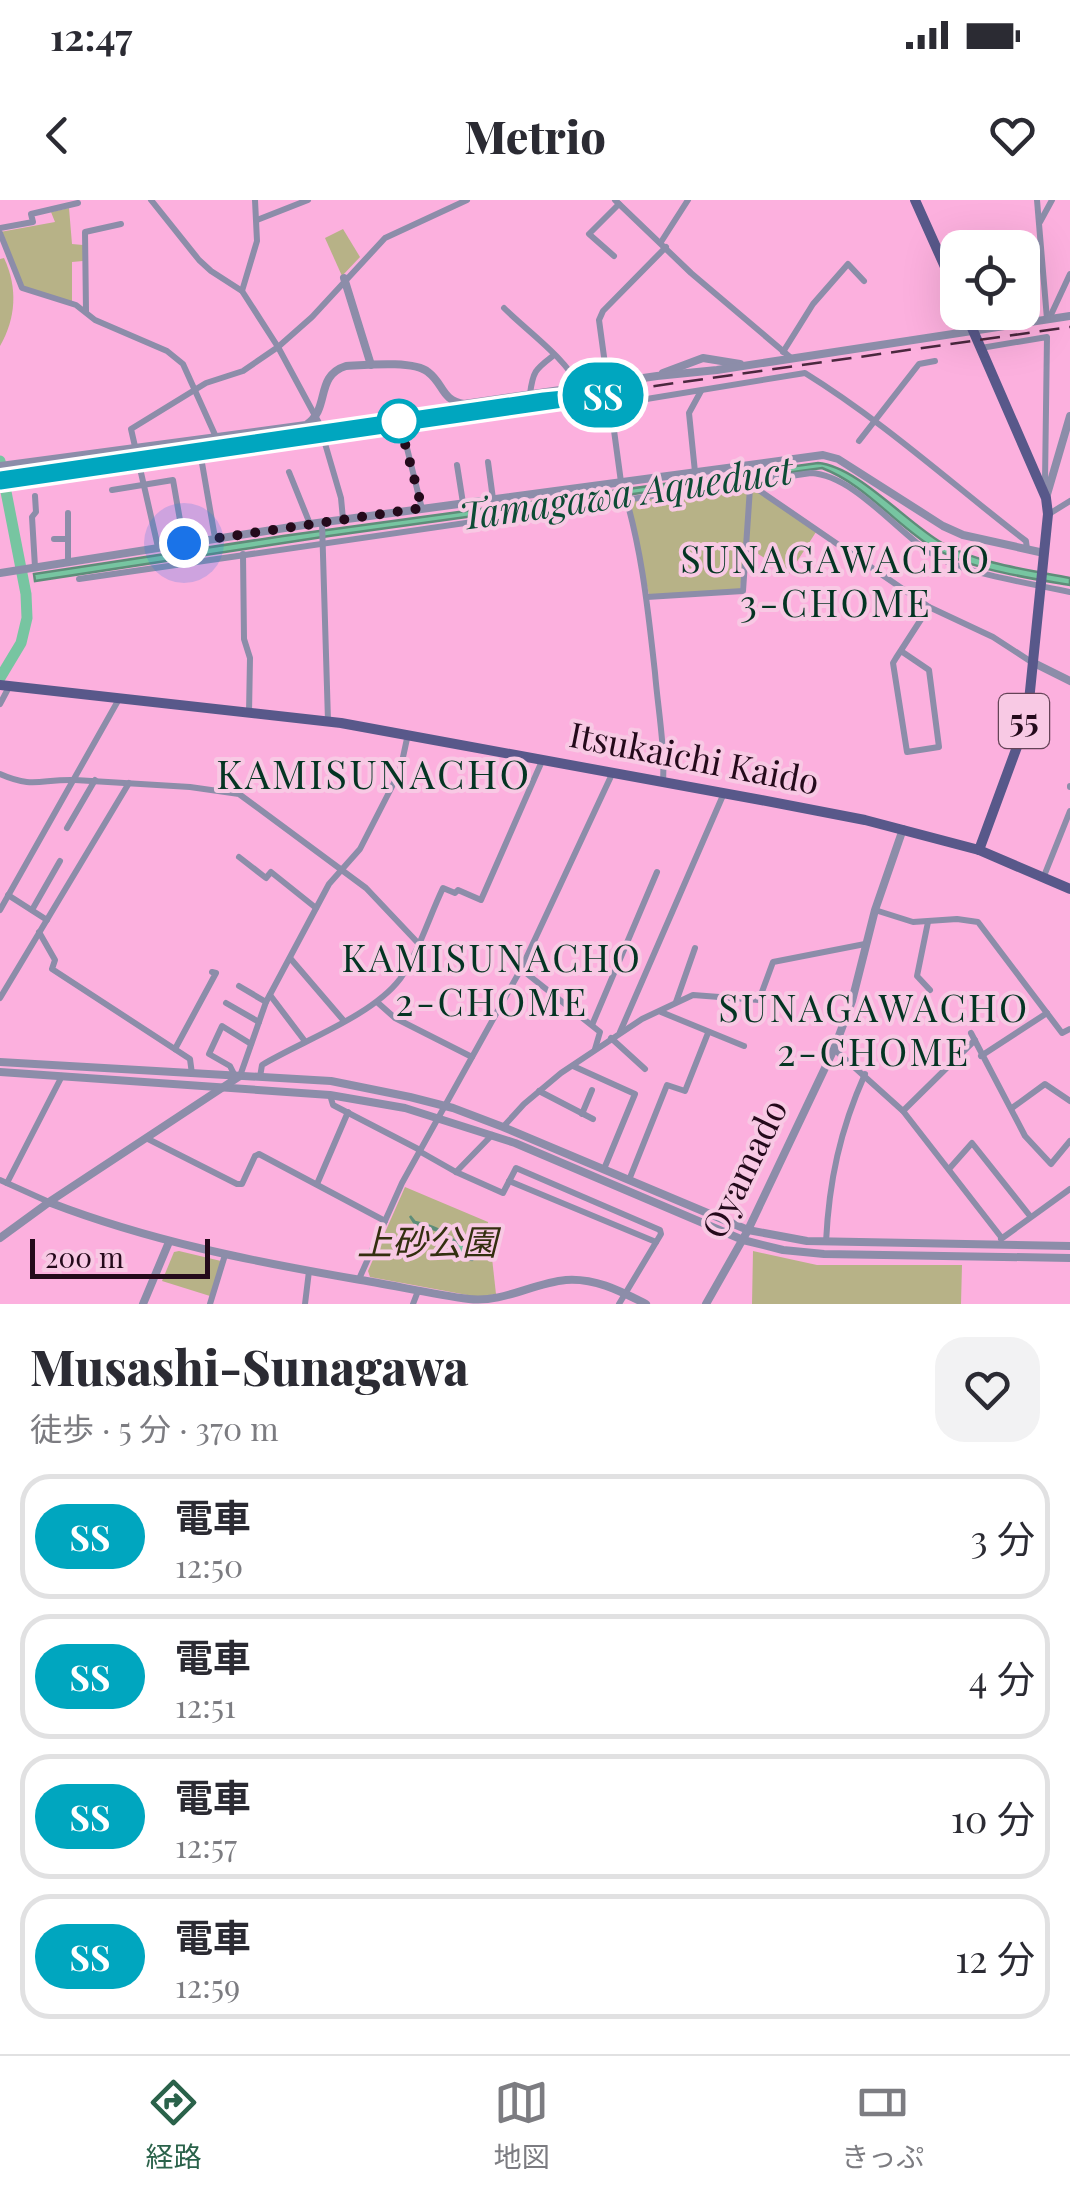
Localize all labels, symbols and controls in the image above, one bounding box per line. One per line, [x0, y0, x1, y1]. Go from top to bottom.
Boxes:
text: 12:47 [50, 10, 132, 61]
text: Metrio [464, 105, 606, 165]
icon: back [30, 108, 85, 163]
icon: heart [985, 108, 1040, 163]
map controls [940, 230, 1040, 330]
button: locate [940, 230, 1040, 330]
line badge: SS [558, 362, 648, 428]
text: SS [583, 372, 623, 419]
unlabelled marker [378, 400, 420, 442]
water label: Tamagawa Aqueduct [456, 443, 798, 540]
your location [159, 518, 209, 568]
district label: SUNAGAWACHO 3-CHOME [680, 532, 992, 627]
road number: 55 [999, 694, 1049, 748]
street label: Itsukaichi Kaido [566, 709, 823, 804]
district label: KAMISUNACHO [216, 746, 532, 799]
district label: KAMISUNACHO 2-CHOME [342, 931, 642, 1026]
district label: SUNAGAWACHO 2-CHOME [718, 981, 1030, 1076]
street label: Oyamado [689, 1091, 796, 1245]
park label: 上砂公園 [357, 1217, 502, 1264]
scale bar [30, 1234, 210, 1278]
text: 200 m [45, 1238, 124, 1275]
text: Musashi-Sunagawa [30, 1334, 469, 1398]
button: heart [935, 1337, 1040, 1442]
text: 徒歩 · 5 分 · 370 m [30, 1406, 279, 1449]
text: 電車 [175, 1491, 251, 1542]
text: 3 分 [970, 1512, 1035, 1563]
text: SS [70, 1513, 110, 1560]
text: 12:50 [175, 1543, 243, 1586]
text: 電車 [175, 1631, 251, 1682]
text: 4 分 [969, 1652, 1035, 1703]
text: SS [70, 1653, 110, 1700]
text: 12:51 [175, 1683, 236, 1726]
text: 電車 [175, 1771, 251, 1822]
text: 10 分 [951, 1792, 1035, 1843]
text: SS [70, 1793, 110, 1840]
text: 12:57 [175, 1823, 237, 1866]
text: 電車 [175, 1911, 251, 1962]
text: 12 分 [955, 1932, 1035, 1983]
text: SS [70, 1933, 110, 1980]
text: 12:59 [175, 1963, 240, 2006]
tab: 経路 [146, 2075, 202, 2175]
tab: 地図 [494, 2075, 550, 2175]
tab: きっぷ [841, 2075, 924, 2175]

